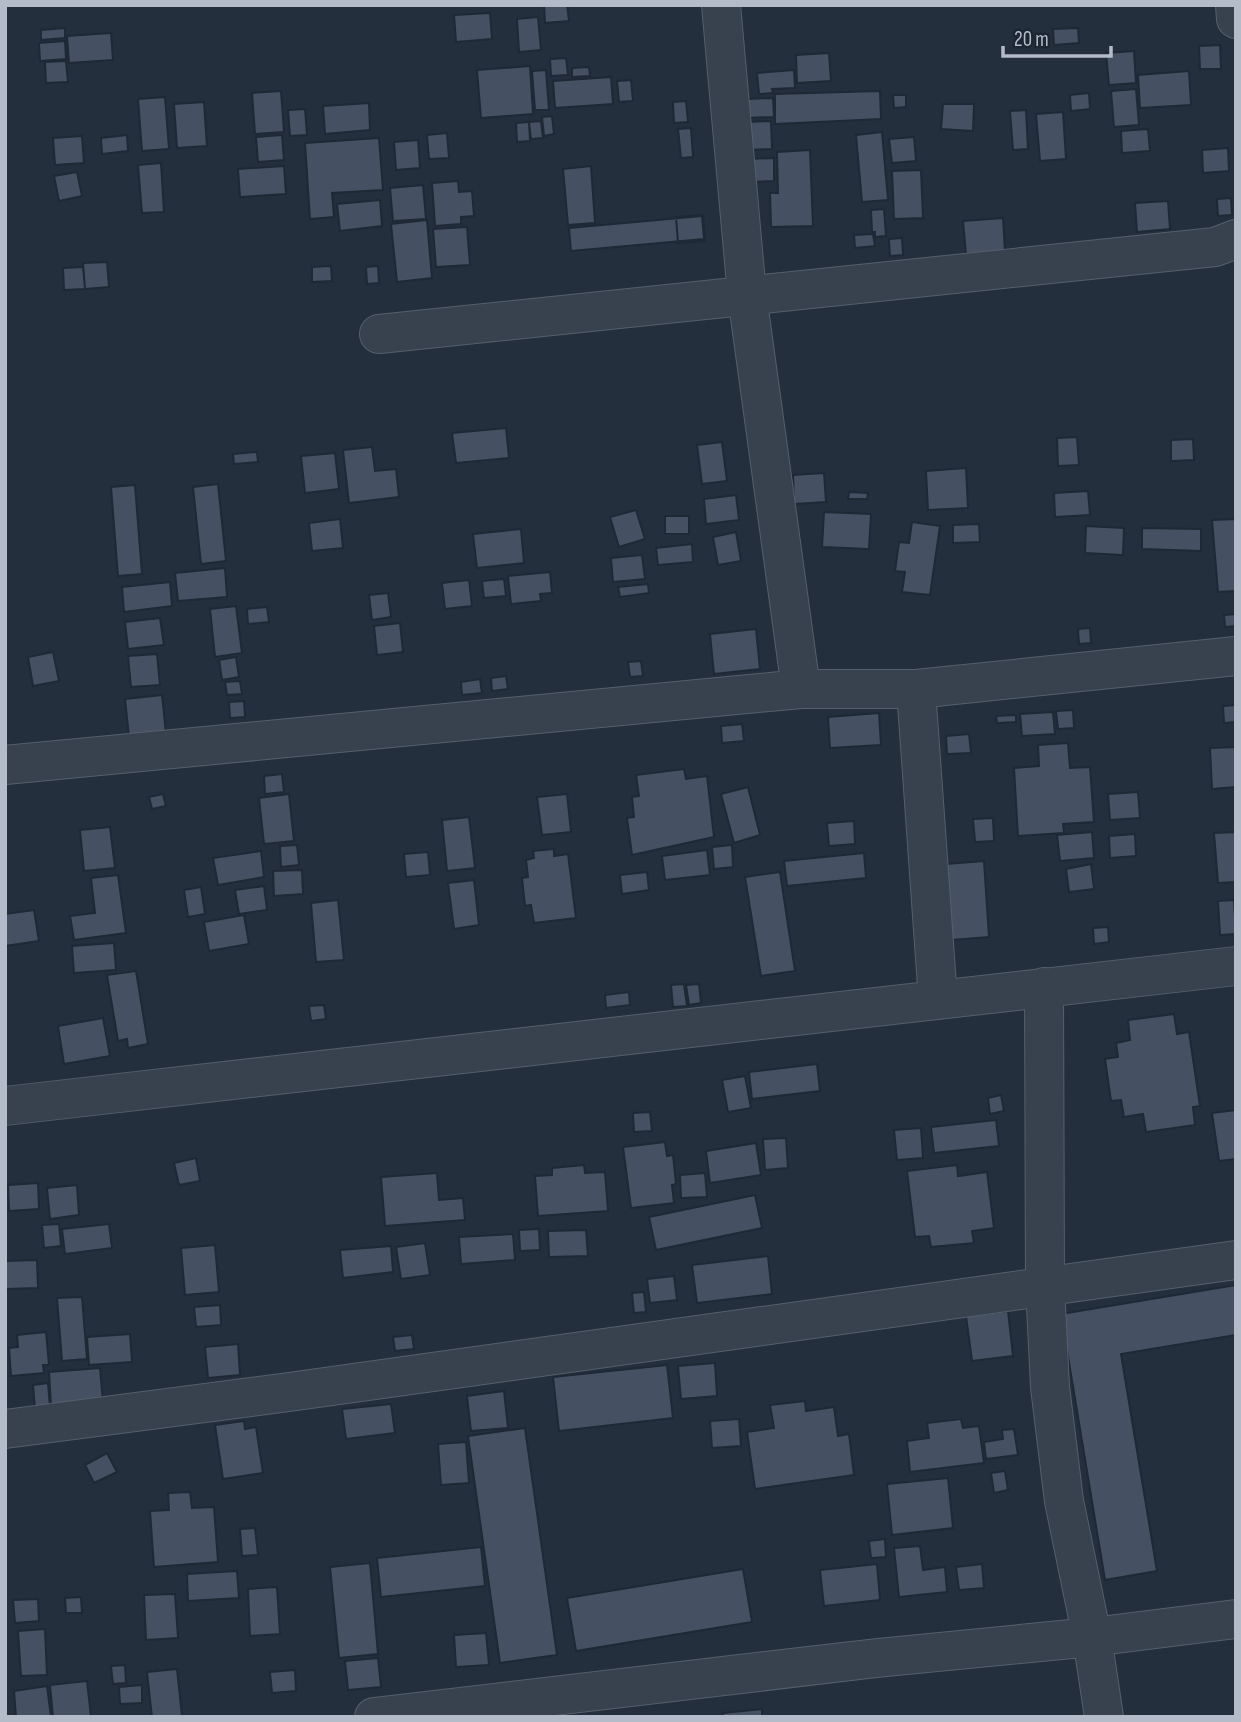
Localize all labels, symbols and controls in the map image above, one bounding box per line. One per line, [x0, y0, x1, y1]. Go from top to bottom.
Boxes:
scale bar [1003, 14, 1112, 58]
text: 20 m [1014, 27, 1049, 52]

